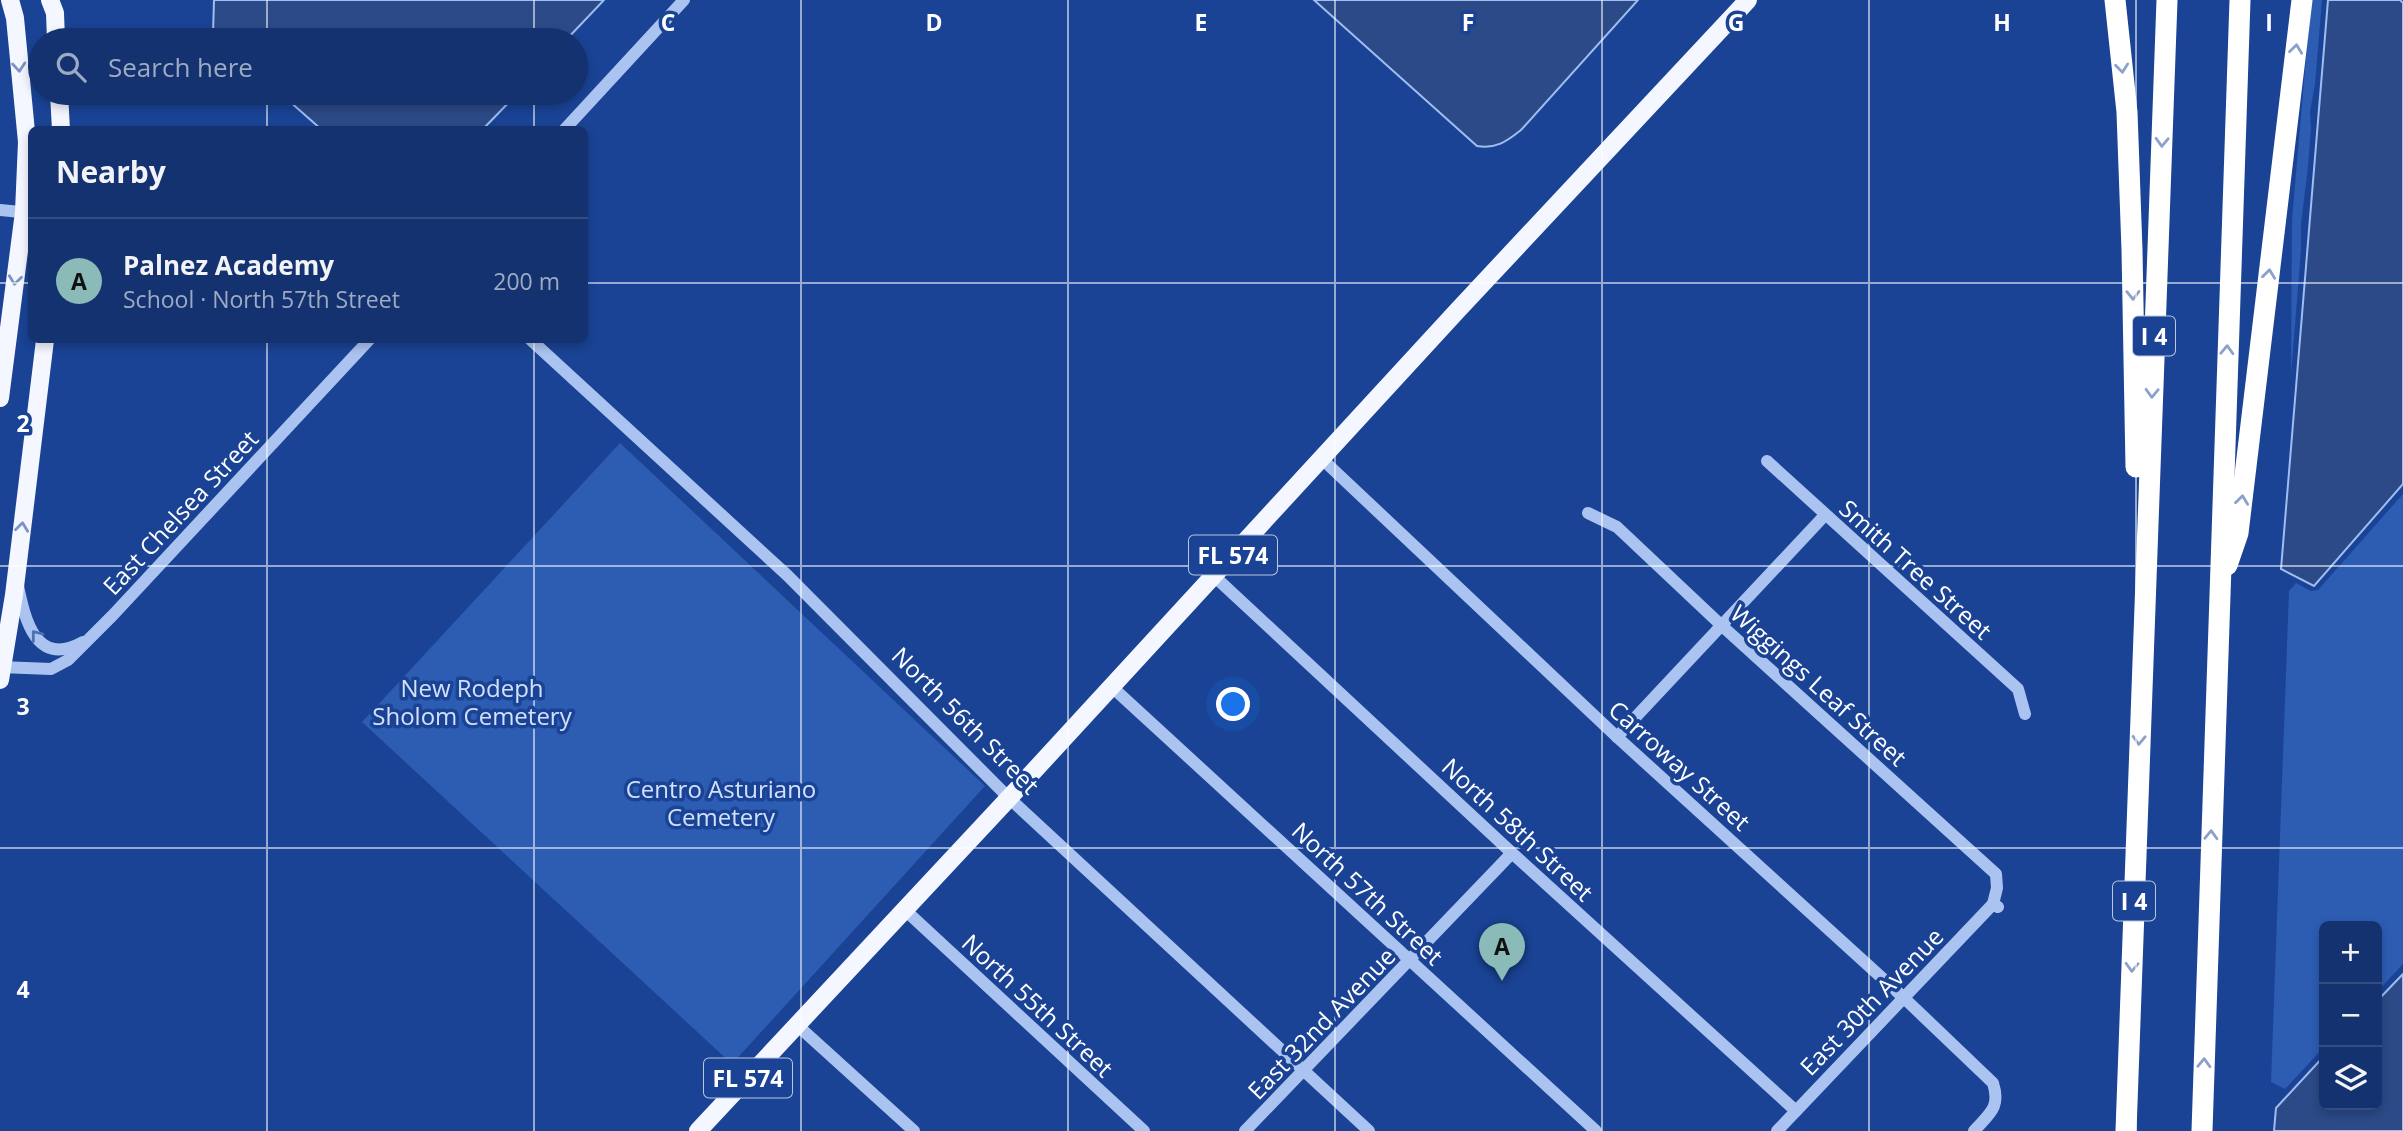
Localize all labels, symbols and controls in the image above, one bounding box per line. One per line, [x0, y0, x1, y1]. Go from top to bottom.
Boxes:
text: C [661, 6, 675, 38]
text: D [925, 6, 943, 38]
text: E [1195, 6, 1207, 38]
text: F [1462, 6, 1474, 38]
text: G [1728, 6, 1744, 38]
text: H [1993, 6, 2011, 38]
text: I [2265, 6, 2273, 38]
search box [28, 28, 588, 105]
one-way arrow [2289, 43, 2304, 54]
icon: search [52, 48, 90, 86]
text: Search here [108, 49, 253, 85]
one-way arrow [12, 62, 27, 73]
one-way arrow [2114, 63, 2129, 74]
one-way arrow [2154, 136, 2169, 147]
text: Nearby [56, 151, 166, 192]
text: Palnez Academy [123, 247, 334, 283]
text: A [71, 265, 87, 297]
text: 200 m [493, 265, 560, 297]
one-way arrow [2261, 269, 2276, 280]
one-way arrow [8, 274, 23, 286]
text: School · North 57th Street [123, 283, 400, 315]
one-way arrow [2125, 290, 2141, 301]
road number: I 4 [2133, 316, 2175, 356]
one-way arrow [2220, 344, 2235, 355]
one-way arrow [2145, 388, 2160, 399]
text: 2 [16, 407, 30, 439]
street label: East Chelsea Street [95, 423, 265, 601]
street label: Smith Tree Street [1833, 492, 1999, 646]
one-way arrow [2234, 494, 2249, 506]
one-way arrow [14, 521, 29, 533]
road number: FL 574 [1189, 536, 1277, 575]
street label: Wiggings Leaf Street [1724, 597, 1914, 773]
one-way arrow [31, 630, 44, 642]
street label: North 56th Street [885, 639, 1047, 801]
park label: New Rodeph Sholom Cemetery [372, 671, 573, 732]
your location [1216, 687, 1250, 721]
text: 3 [16, 690, 30, 722]
street label: Carroway Street [1602, 693, 1758, 837]
one-way arrow [2132, 735, 2147, 746]
street label: North 58th Street [1435, 750, 1601, 908]
park label: Centro Asturiano Cemetery [626, 772, 816, 833]
street label: North 57th Street [1285, 814, 1451, 972]
one-way arrow [2203, 830, 2219, 840]
road number: I 4 [2113, 882, 2155, 920]
street label: East 30th Avenue [1792, 920, 1950, 1082]
map controls [2319, 921, 2382, 1110]
button: + [2319, 921, 2382, 984]
pin: A [1479, 923, 1525, 981]
street label: North 55th Street [955, 926, 1121, 1084]
street label: East 32nd Avenue [1240, 940, 1402, 1106]
one-way arrow [2124, 962, 2139, 973]
text: 4 [16, 973, 30, 1005]
button: − [2319, 984, 2382, 1047]
button: layers [2319, 1047, 2382, 1110]
one-way arrow [2196, 1057, 2211, 1068]
road number: FL 574 [704, 1058, 792, 1098]

